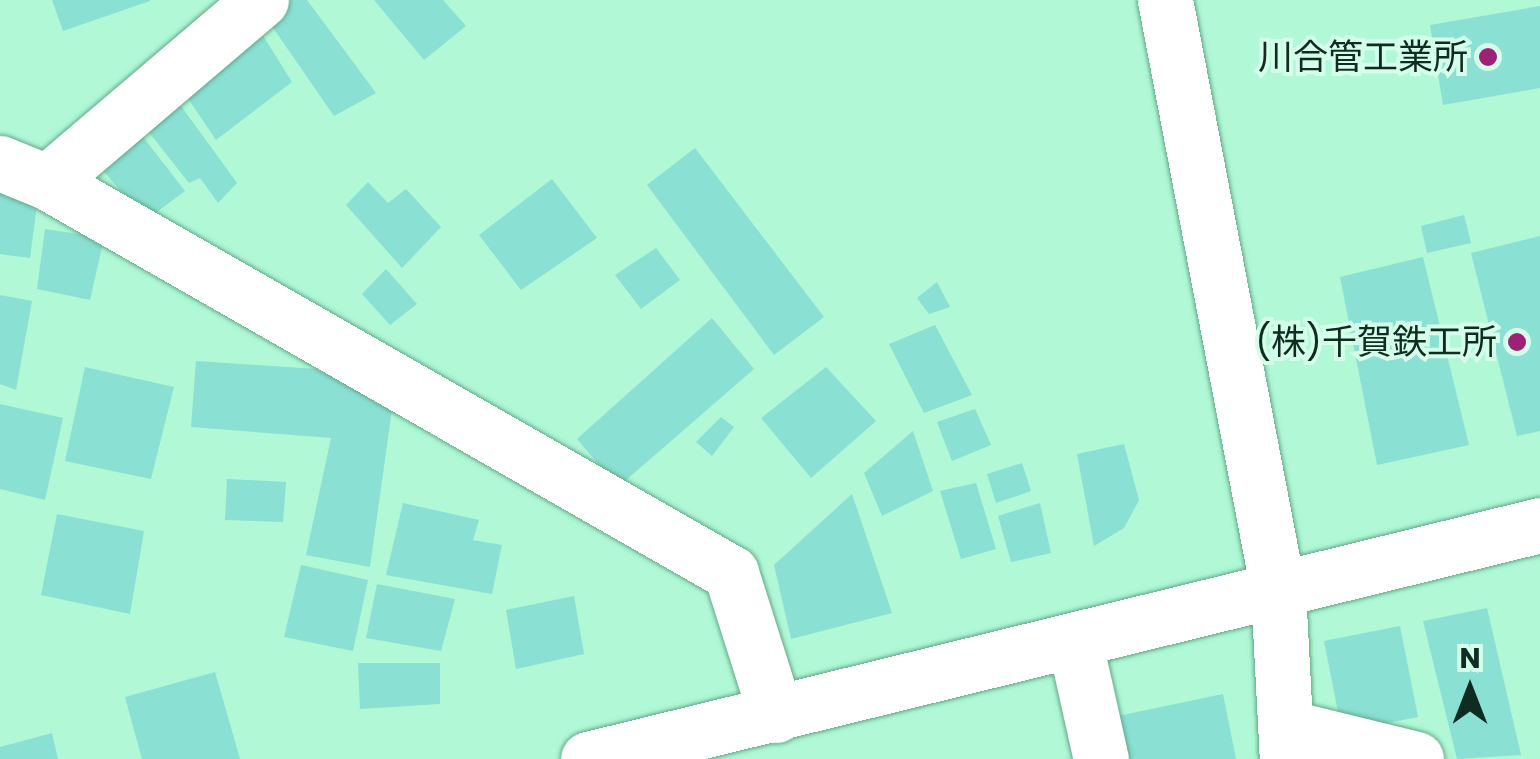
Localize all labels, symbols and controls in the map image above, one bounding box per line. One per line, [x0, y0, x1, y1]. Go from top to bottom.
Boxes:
place label: 川合管工業所 [1258, 36, 1468, 78]
marker: 川合管工業所 [1477, 46, 1499, 68]
place label: (株)千賀鉄工所 [1255, 321, 1497, 363]
marker: (株)千賀鉄工所 [1506, 331, 1528, 353]
north arrow [1420, 639, 1520, 739]
text: N [1459, 639, 1481, 678]

